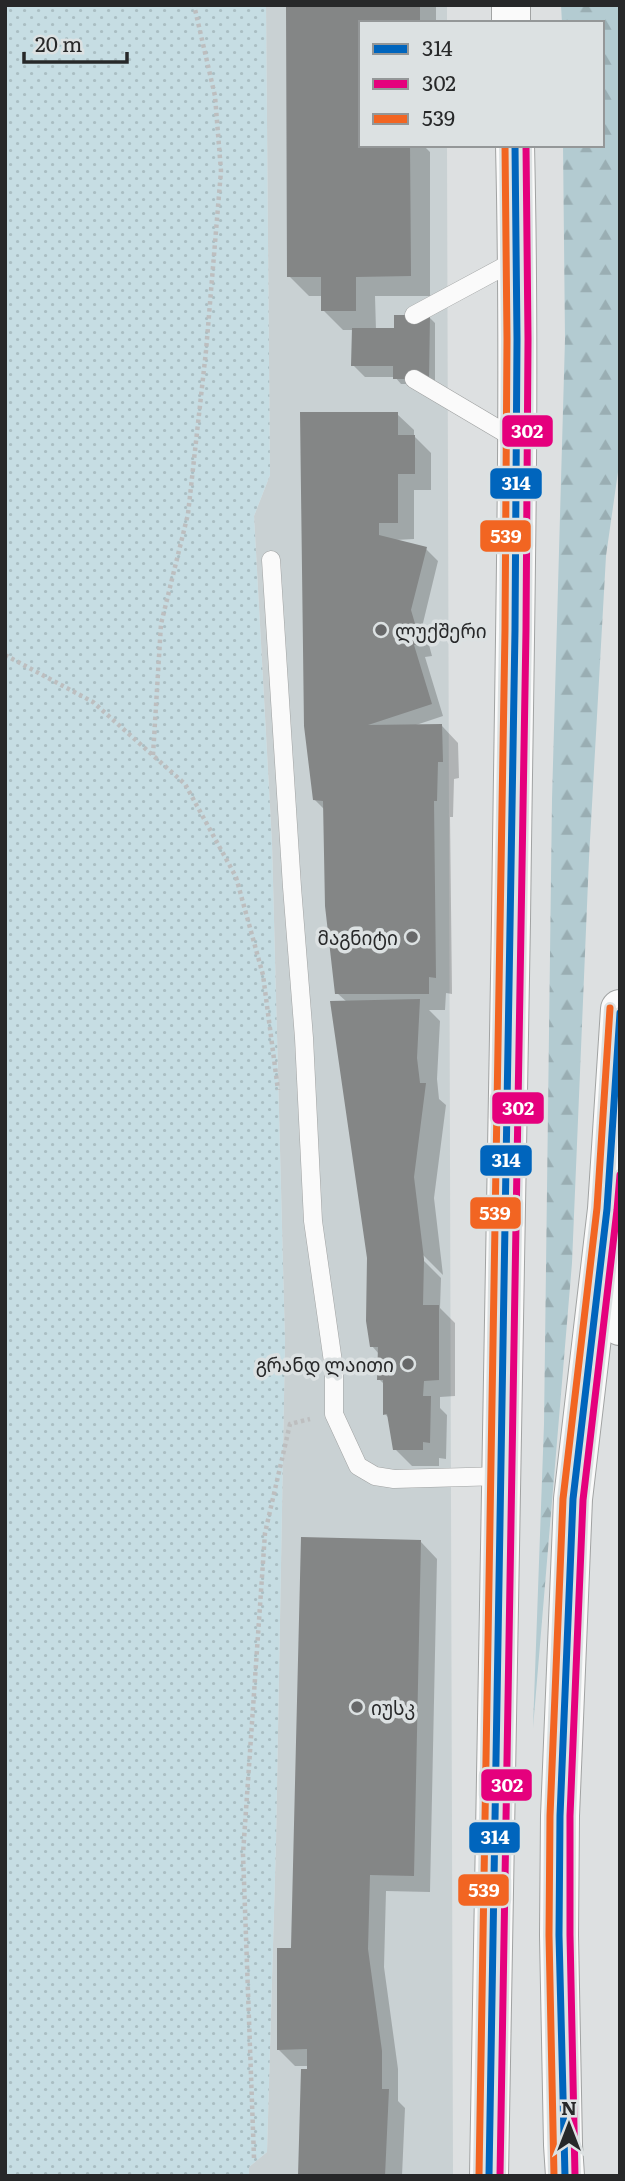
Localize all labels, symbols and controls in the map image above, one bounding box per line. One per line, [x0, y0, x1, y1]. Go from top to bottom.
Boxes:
scale bar [24, 21, 128, 65]
legend [359, 21, 604, 147]
text: 20 m [35, 27, 82, 58]
text: 314 [422, 31, 453, 62]
text: 302 [422, 66, 456, 97]
text: 539 [422, 101, 455, 132]
line badge: 302 [501, 414, 554, 448]
text: 302 [511, 416, 543, 444]
line badge: 314 [489, 467, 543, 500]
text: 314 [501, 468, 531, 496]
line badge: 539 [479, 519, 532, 553]
text: 539 [490, 521, 522, 549]
place label: ლუქშერი [395, 616, 487, 644]
marker: ლუქშერი [373, 622, 389, 638]
place label: მაგნიტი [318, 923, 398, 951]
marker: მაგნიტი [404, 929, 420, 945]
line badge: 302 [491, 1091, 545, 1125]
text: 302 [502, 1093, 534, 1121]
line badge: 314 [479, 1144, 533, 1177]
text: 314 [491, 1145, 521, 1173]
line badge: 539 [469, 1196, 522, 1230]
text: 539 [479, 1198, 511, 1226]
place label: გრანდ ლაითი [256, 1350, 394, 1378]
marker: გრანდ ლაითი [400, 1356, 416, 1372]
place label: იუსკ [371, 1693, 415, 1721]
marker: იუსკ [349, 1699, 365, 1715]
line badge: 302 [480, 1768, 533, 1802]
text: 302 [491, 1770, 523, 1798]
line badge: 314 [468, 1821, 521, 1854]
text: 314 [480, 1822, 510, 1850]
line badge: 539 [457, 1873, 510, 1907]
text: 539 [468, 1875, 500, 1903]
north arrow [534, 2090, 604, 2160]
text: N [561, 2093, 577, 2121]

